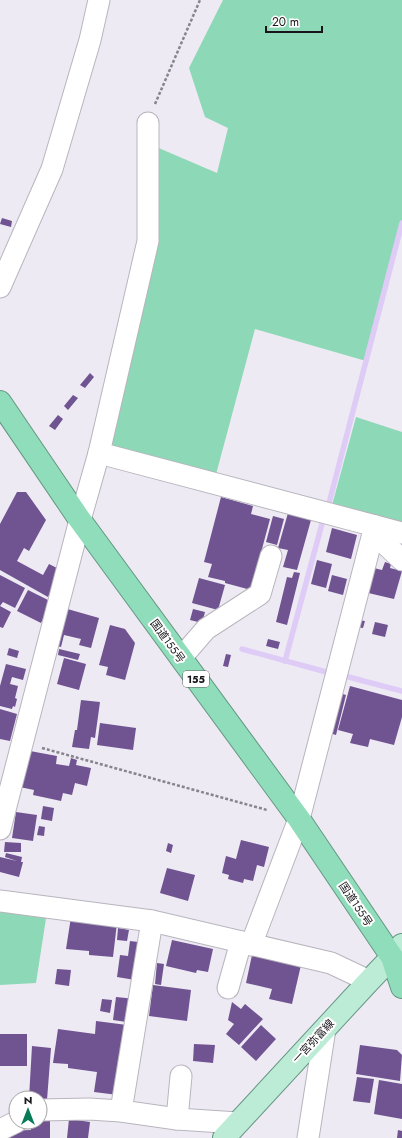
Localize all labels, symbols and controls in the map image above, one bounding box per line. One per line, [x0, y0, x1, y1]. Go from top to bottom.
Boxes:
scale bar [266, 8, 322, 34]
text: 20 m [272, 13, 299, 31]
street label: 国道155号 [147, 616, 189, 666]
road number: 155 [183, 671, 209, 687]
street label: 国道155号 [335, 879, 377, 929]
street label: 一宮弥富線 [288, 1015, 338, 1067]
north arrow [8, 1090, 48, 1130]
text: N [24, 1092, 32, 1108]

